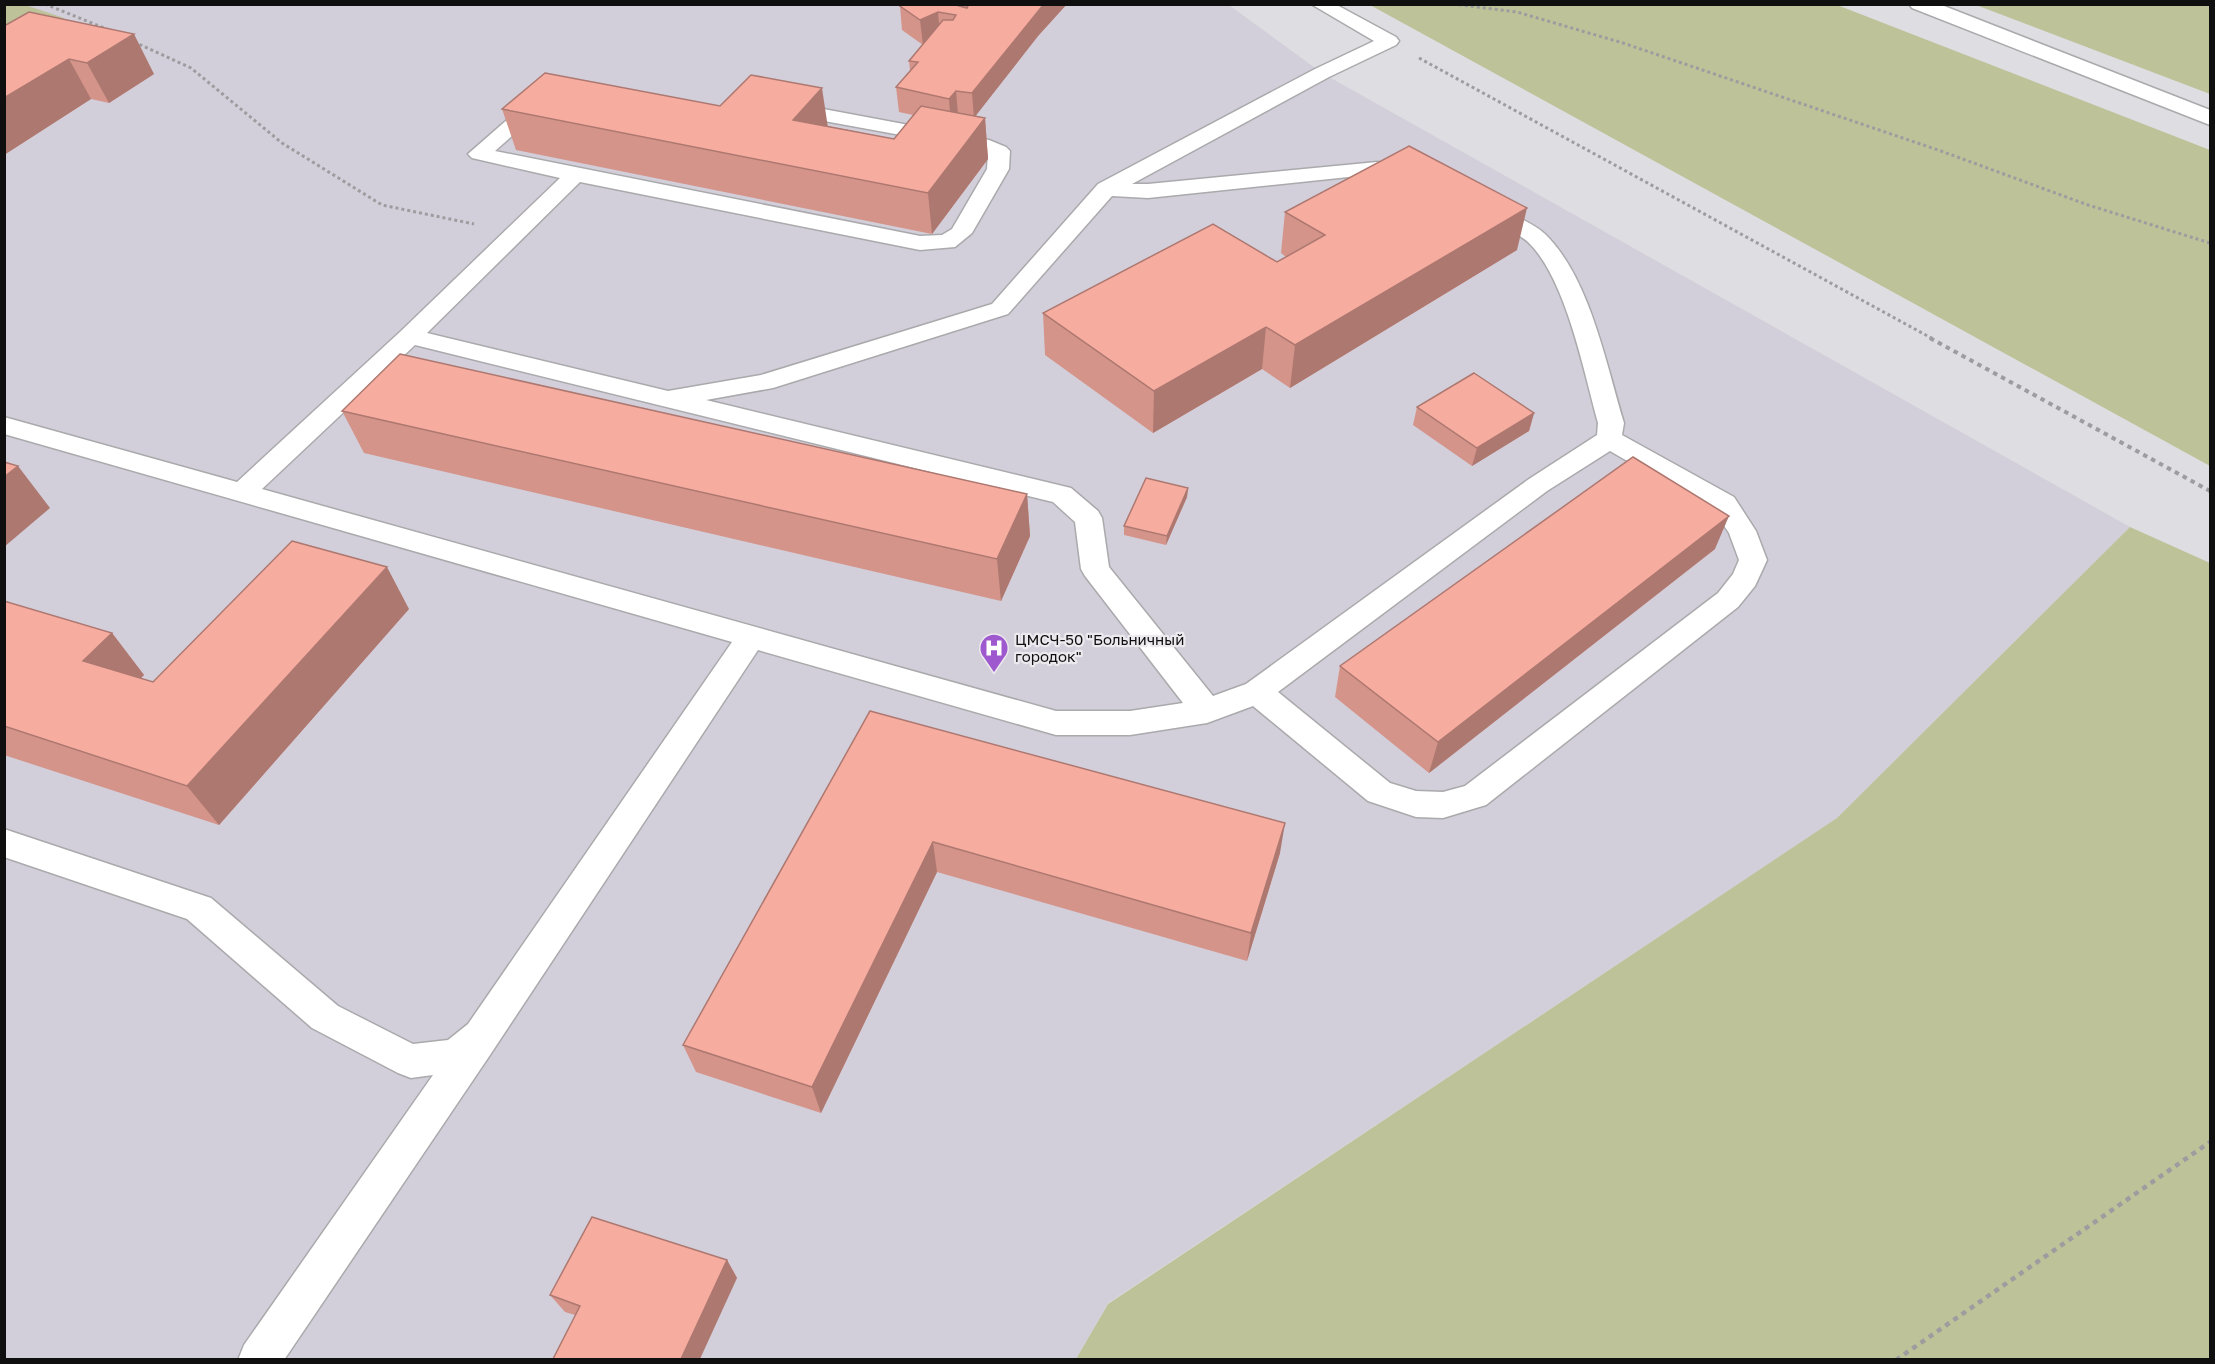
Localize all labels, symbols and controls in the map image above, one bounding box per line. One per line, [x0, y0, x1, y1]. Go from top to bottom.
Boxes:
place label: ЦМСЧ-50 "Больничный городок" [1015, 630, 1184, 665]
hospital icon: ЦМСЧ-50 "Больничный городок" [978, 632, 1010, 674]

